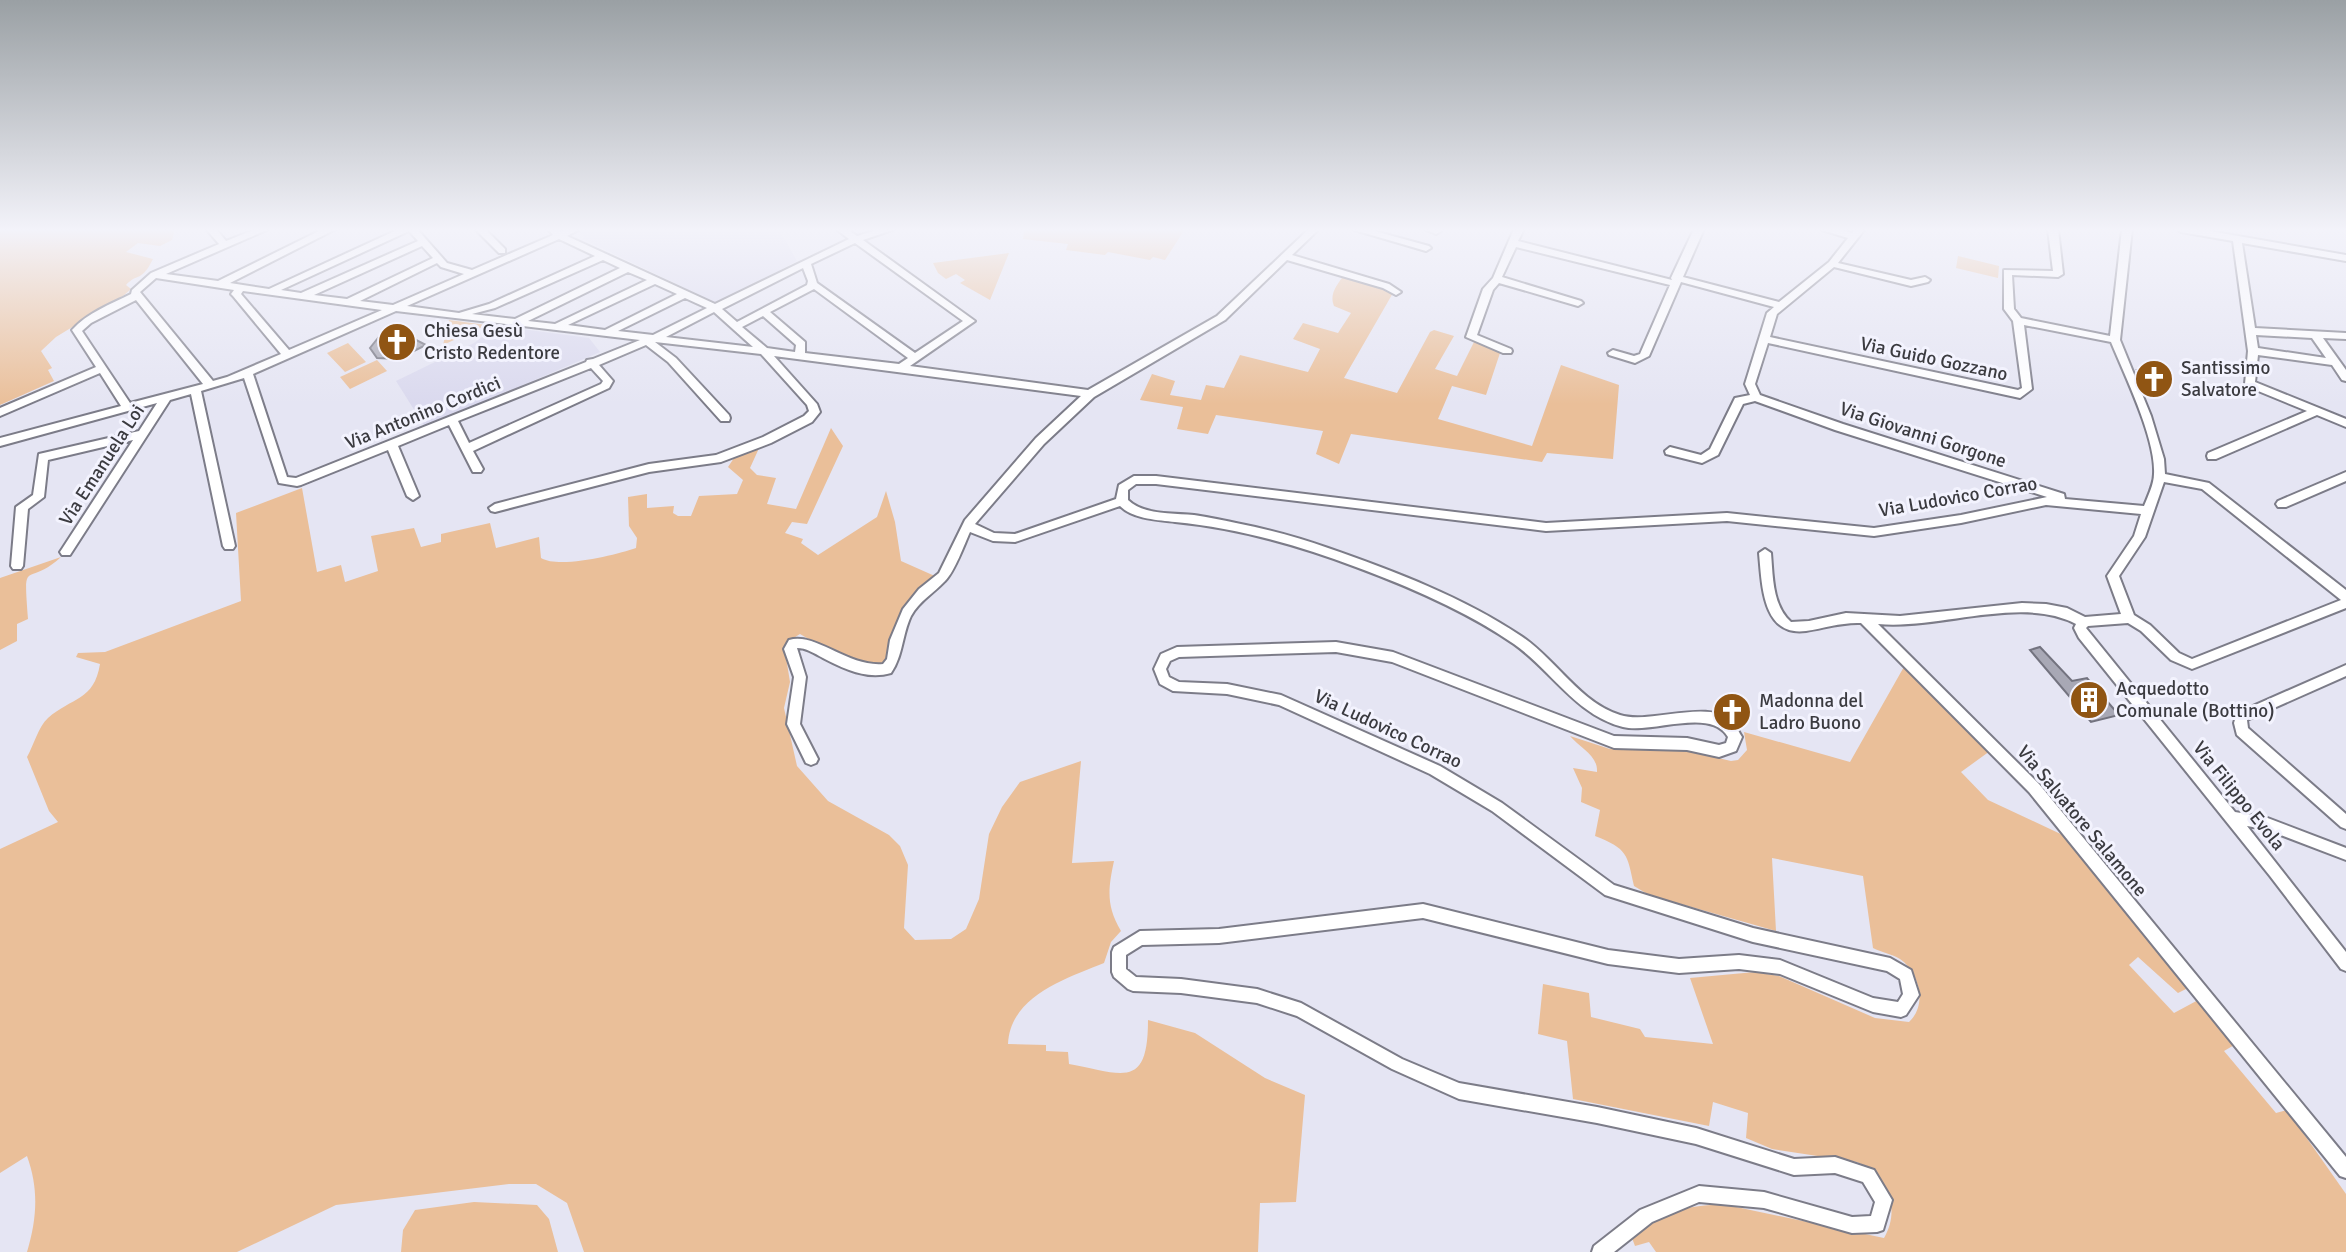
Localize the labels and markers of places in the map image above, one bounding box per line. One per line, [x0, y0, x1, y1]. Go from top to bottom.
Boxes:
place label: Chiesa Gesù Cristo Redentore [424, 319, 560, 365]
church icon: Chiesa Gesù Cristo Redentore [376, 321, 418, 363]
place label: Santissimo Salvatore [2181, 356, 2270, 402]
church icon: Santissimo Salvatore [2133, 358, 2175, 400]
place label: Acquedotto Comunale (Bottino) [2116, 677, 2274, 723]
building icon: Acquedotto Comunale (Bottino) [2068, 679, 2110, 721]
place label: Madonna del Ladro Buono [1759, 689, 1864, 735]
church icon: Madonna del Ladro Buono [1711, 691, 1753, 733]

